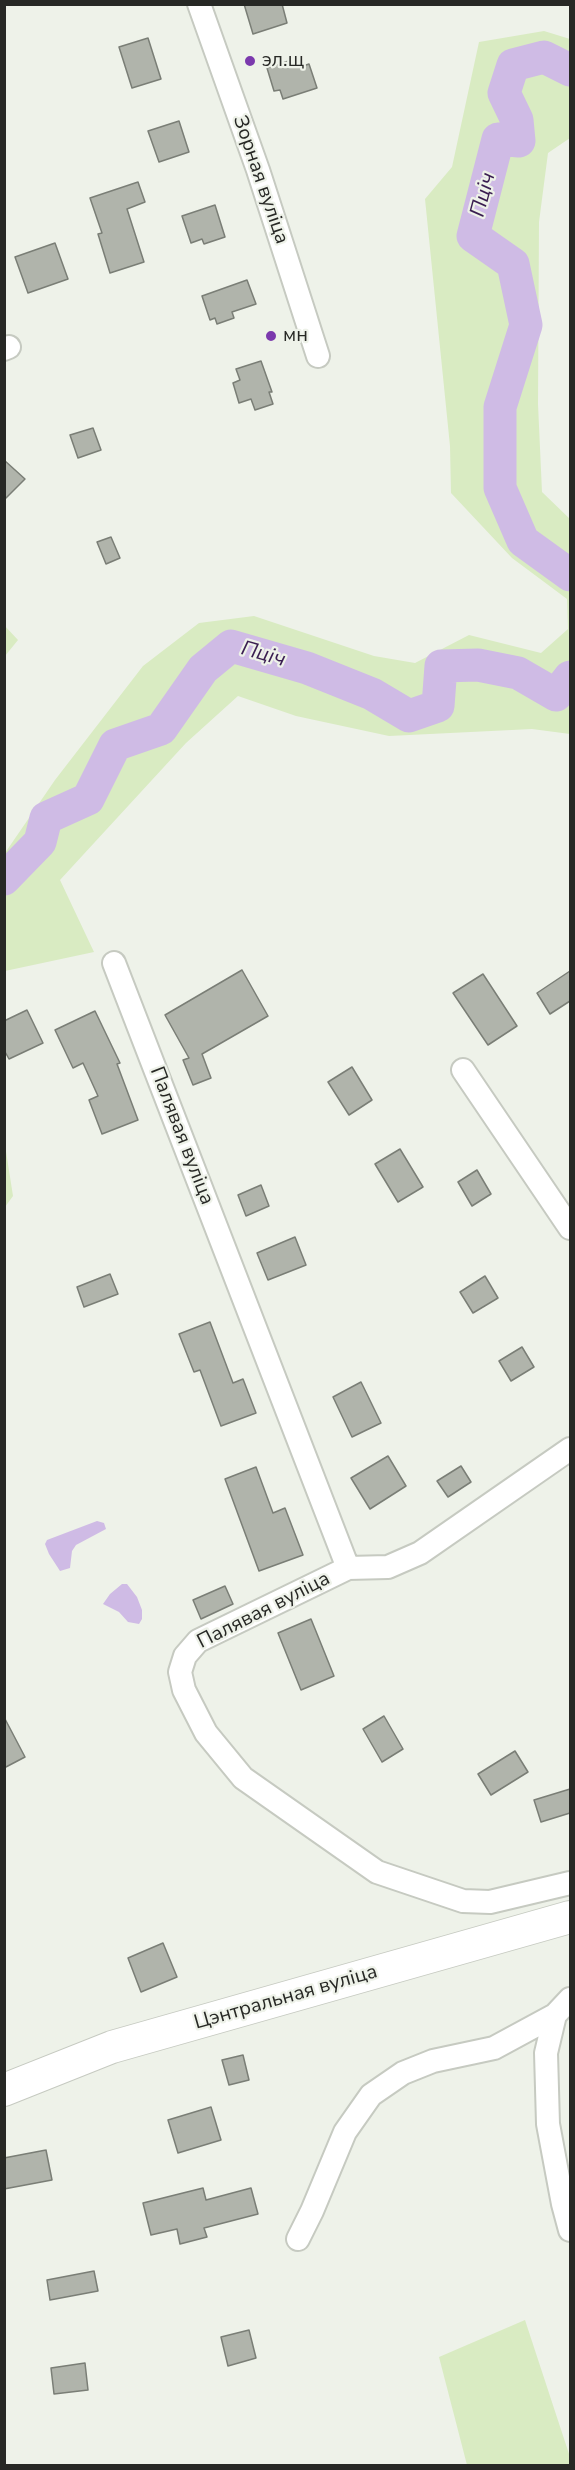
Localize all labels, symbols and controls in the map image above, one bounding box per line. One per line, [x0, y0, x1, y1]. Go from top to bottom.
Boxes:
place label: эл.щ [262, 49, 304, 73]
marker: эл.щ [243, 54, 257, 68]
street label: Зорная вуліца [227, 113, 293, 247]
water label: Пціч [466, 170, 502, 220]
place label: мн [283, 324, 308, 348]
marker: мн [264, 329, 278, 343]
water label: Пціч [238, 637, 288, 673]
street label: Палявая вуліца [144, 1064, 218, 1208]
street label: Палявая вуліца [194, 1567, 334, 1655]
street label: Цэнтральная вуліца [192, 1960, 380, 2036]

